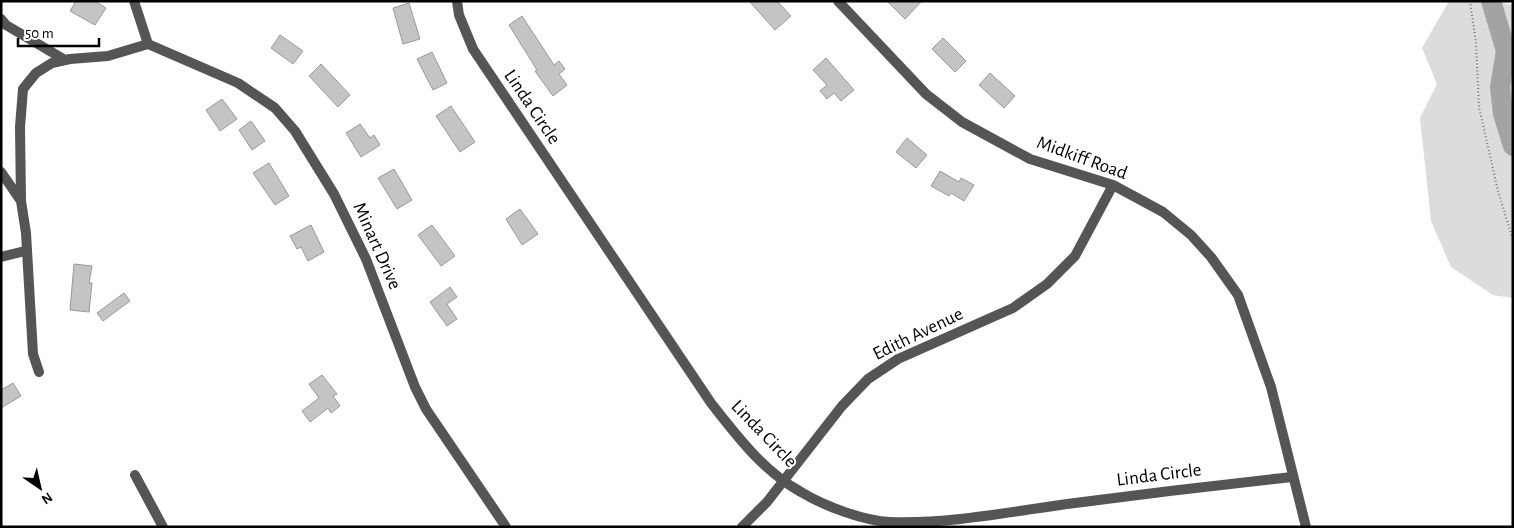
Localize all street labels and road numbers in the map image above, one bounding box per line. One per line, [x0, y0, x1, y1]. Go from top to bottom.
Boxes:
street label: Linda Circle [500, 66, 564, 148]
street label: Midkiff Road [1034, 133, 1130, 183]
street label: Minart Drive [349, 200, 405, 292]
street label: Edith Avenue [870, 304, 966, 364]
street label: Linda Circle [727, 397, 801, 471]
street label: Linda Circle [1115, 460, 1203, 490]

